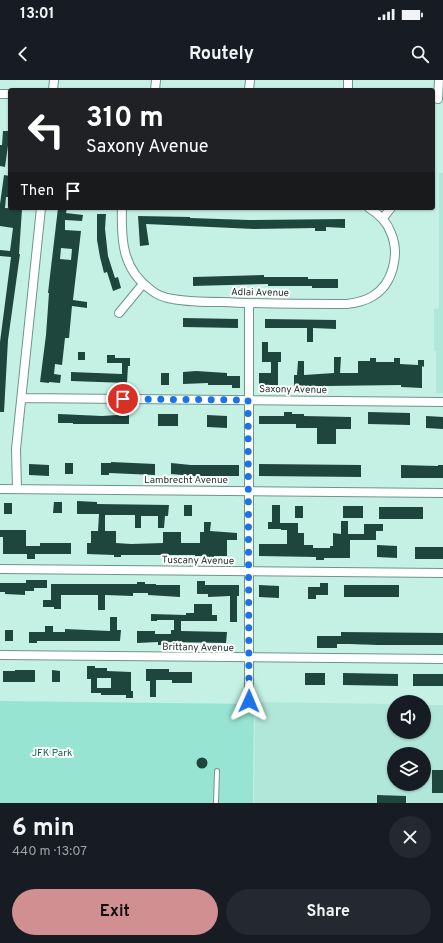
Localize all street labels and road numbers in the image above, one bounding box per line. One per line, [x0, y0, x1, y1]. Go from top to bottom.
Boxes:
street label: Adlai Avenue [231, 286, 289, 300]
street label: Saxony Avenue [259, 383, 327, 397]
street label: Lambrecht Avenue [144, 474, 228, 487]
street label: Tuscany Avenue [162, 554, 234, 568]
street label: Brittany Avenue [162, 641, 234, 655]

